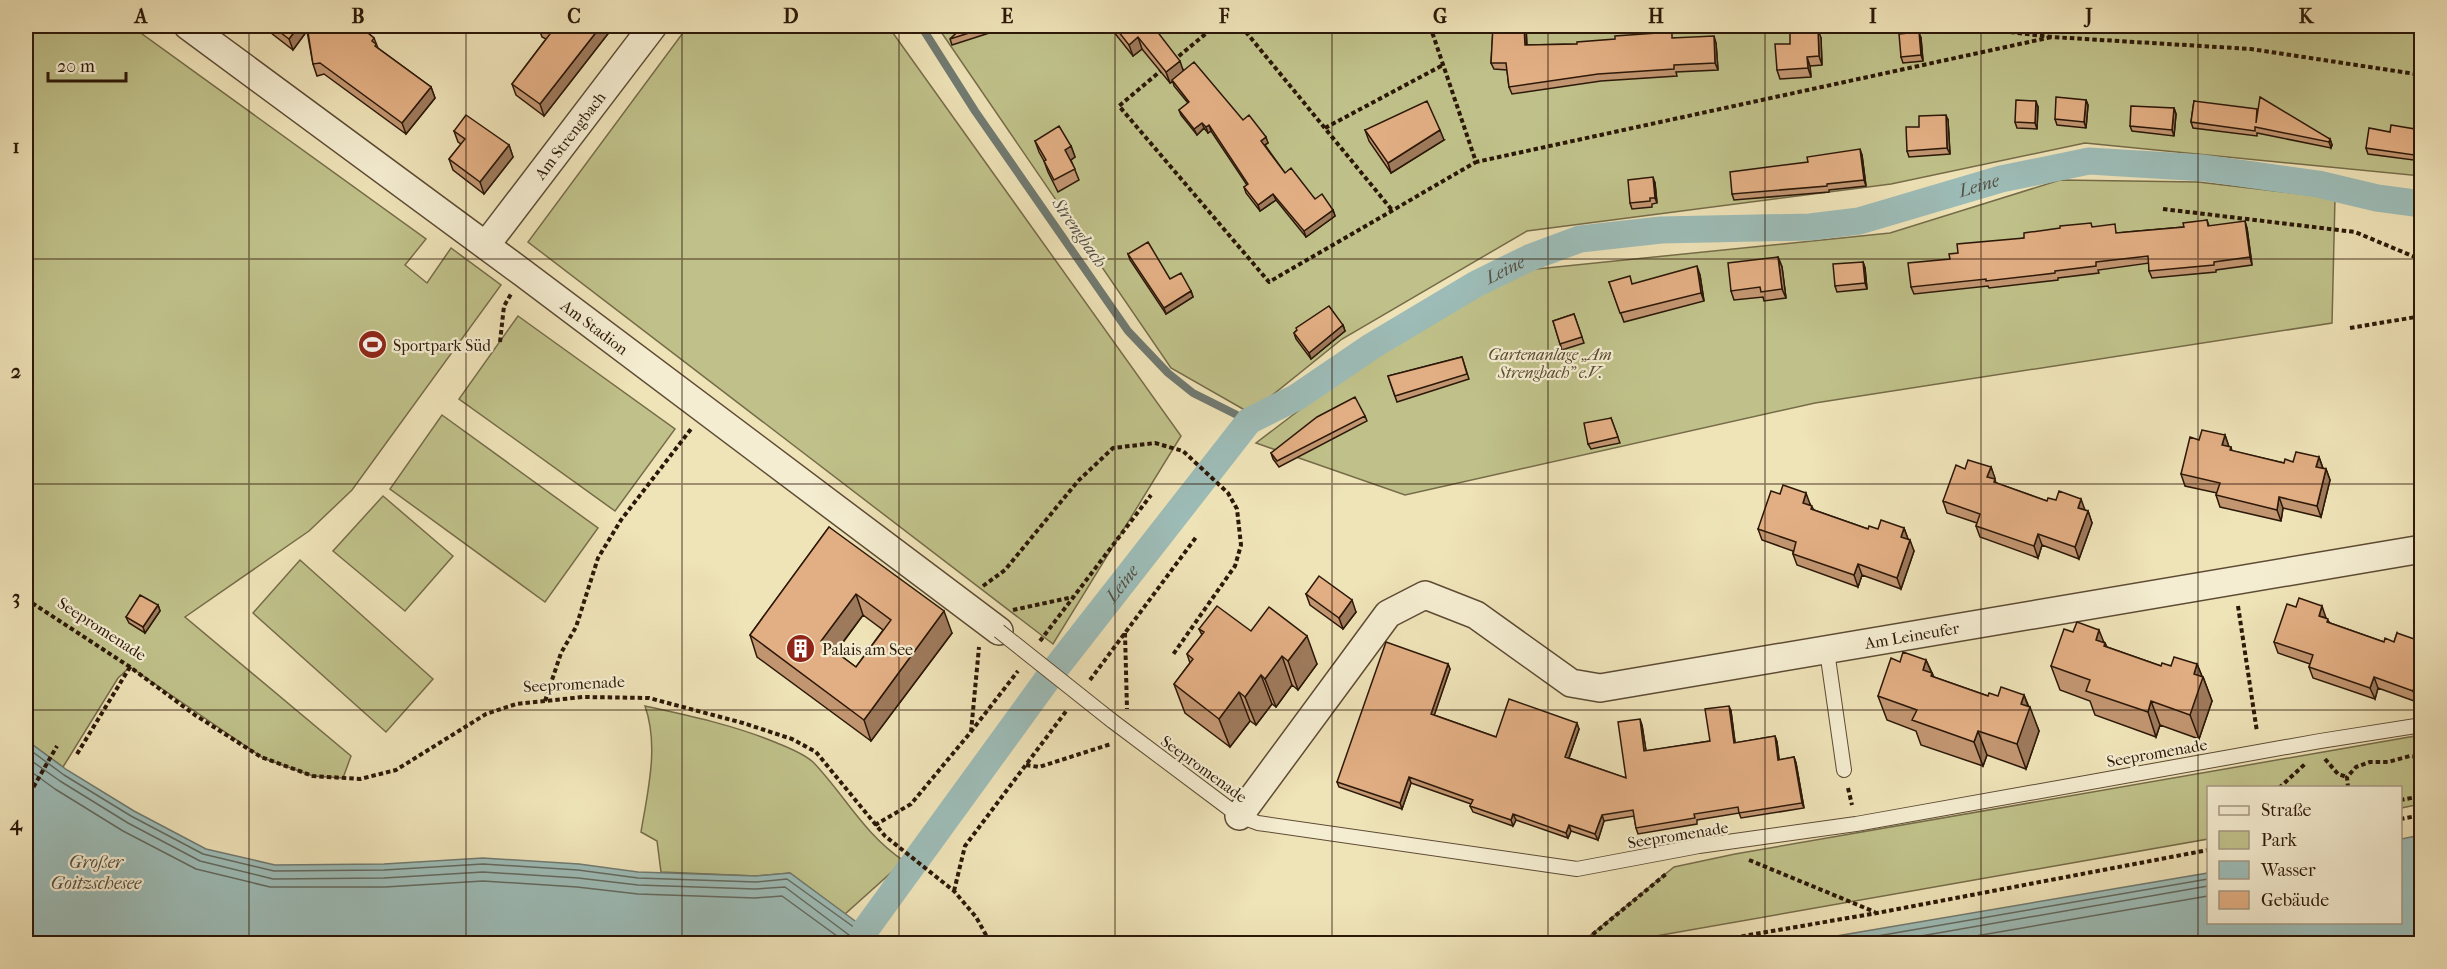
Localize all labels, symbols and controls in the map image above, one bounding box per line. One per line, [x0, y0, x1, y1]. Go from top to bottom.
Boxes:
text: A [133, 5, 149, 28]
text: B [351, 5, 365, 28]
text: C [567, 5, 581, 28]
text: D [783, 5, 799, 28]
text: E [1001, 5, 1013, 28]
text: F [1218, 5, 1230, 28]
text: G [1433, 5, 1447, 28]
text: H [1648, 5, 1664, 28]
text: I [1869, 5, 1877, 28]
text: J [2083, 5, 2093, 28]
text: K [2299, 5, 2315, 28]
scale bar [48, 45, 126, 83]
text: 20 m [57, 56, 95, 77]
street label: Am Strengbach [530, 88, 609, 184]
text: 1 [12, 135, 20, 158]
water label: Leine [1954, 169, 2002, 202]
water label: Strengbach [1047, 193, 1111, 272]
water label: Leine [1480, 251, 1529, 289]
street label: Am Stadion [557, 295, 633, 359]
sports icon: Sportpark Süd [356, 329, 388, 361]
place label: Sportpark Süd [393, 336, 491, 355]
park label: Gartenanlage „Am Strengbach” e.V. [1488, 345, 1612, 382]
text: 2 [11, 360, 21, 383]
water label: Leine [1100, 560, 1143, 608]
text: 3 [12, 586, 20, 609]
street label: Seepromenade [54, 593, 150, 665]
street label: Am Leineufer [1862, 618, 1961, 653]
building icon: Palais am See [785, 633, 817, 665]
place label: Palais am See [822, 640, 913, 659]
street label: Seepromenade [523, 672, 625, 696]
street label: Seepromenade [1157, 731, 1251, 807]
street label: Seepromenade [2105, 735, 2209, 771]
legend [2207, 786, 2402, 924]
text: Straße [2261, 800, 2312, 821]
text: 4 [9, 812, 23, 836]
street label: Seepromenade [1626, 818, 1730, 852]
text: Park [2261, 830, 2298, 851]
water label: Großer Goitzschesee [51, 852, 142, 894]
text: Wasser [2260, 860, 2316, 881]
text: Gebäude [2261, 890, 2329, 911]

